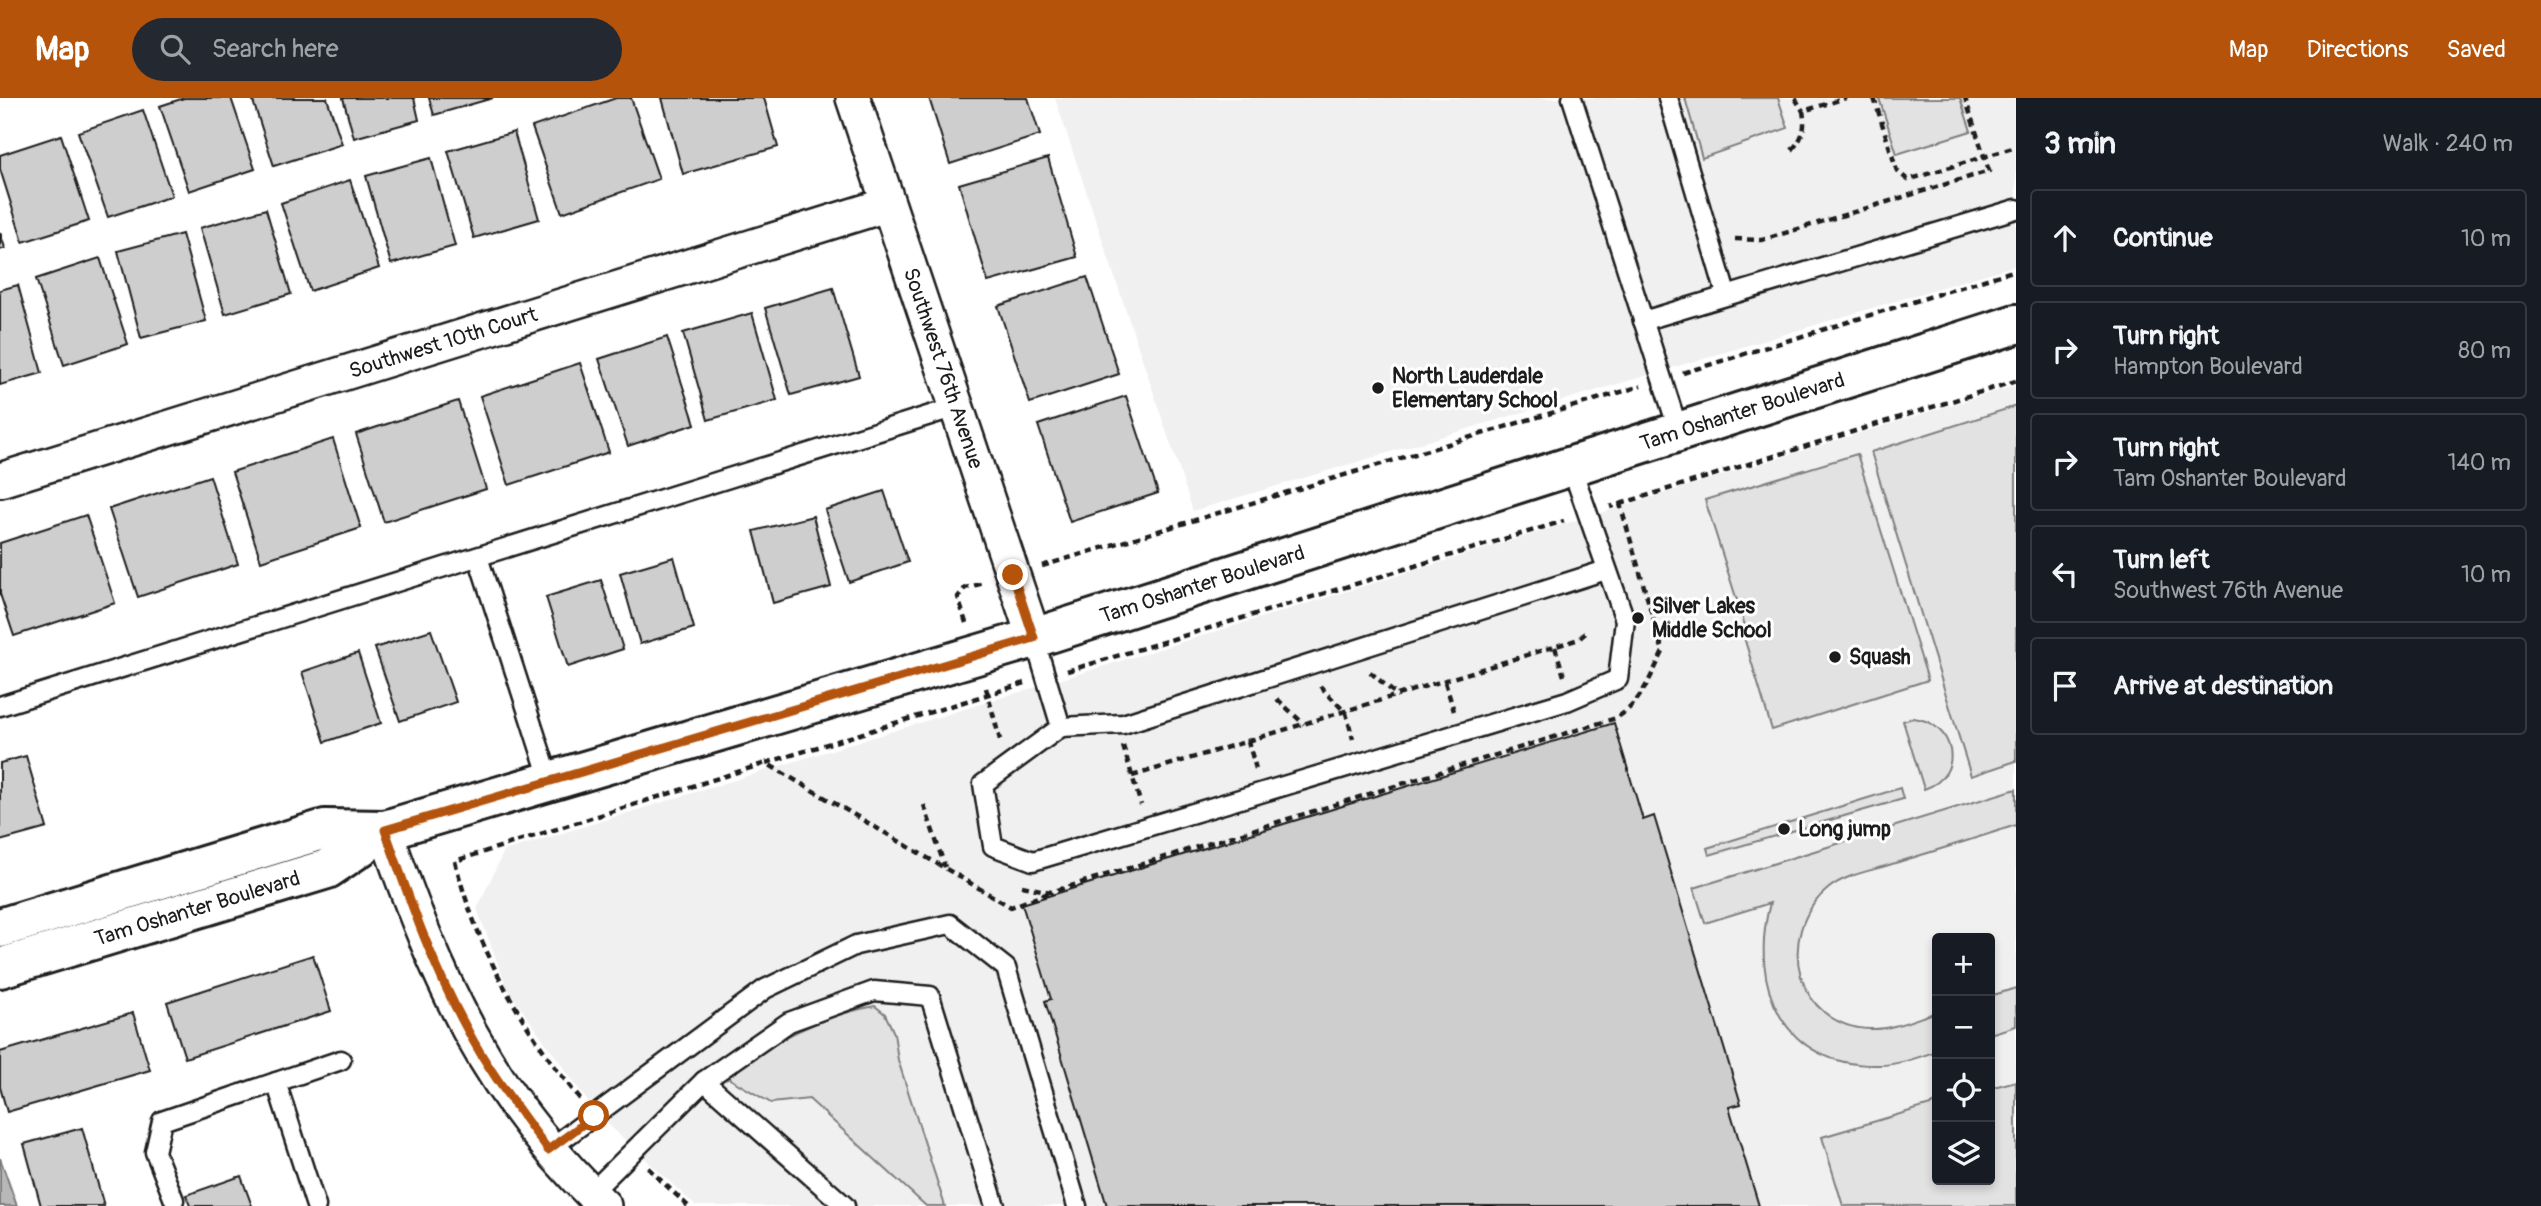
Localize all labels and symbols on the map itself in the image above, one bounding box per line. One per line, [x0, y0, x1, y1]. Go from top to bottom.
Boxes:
street label: Southwest 76th Avenue [897, 264, 990, 473]
street label: Southwest 10th Court [346, 300, 541, 384]
place label: North Lauderdale Elementary School [1392, 363, 1558, 414]
street label: Tam Oshanter Boulevard [1637, 366, 1848, 457]
marker: North Lauderdale Elementary School [1370, 380, 1386, 396]
street label: Tam Oshanter Boulevard [1097, 539, 1308, 630]
route end [997, 559, 1028, 590]
place label: Silver Lakes Middle School [1652, 593, 1772, 644]
marker: Silver Lakes Middle School [1630, 610, 1646, 626]
place label: Squash [1849, 644, 1911, 671]
marker: Squash [1827, 649, 1843, 665]
place label: Long jump [1798, 816, 1891, 843]
marker: Long jump [1776, 821, 1792, 837]
street label: Tam Oshanter Boulevard [91, 864, 303, 952]
route start [578, 1100, 609, 1131]

